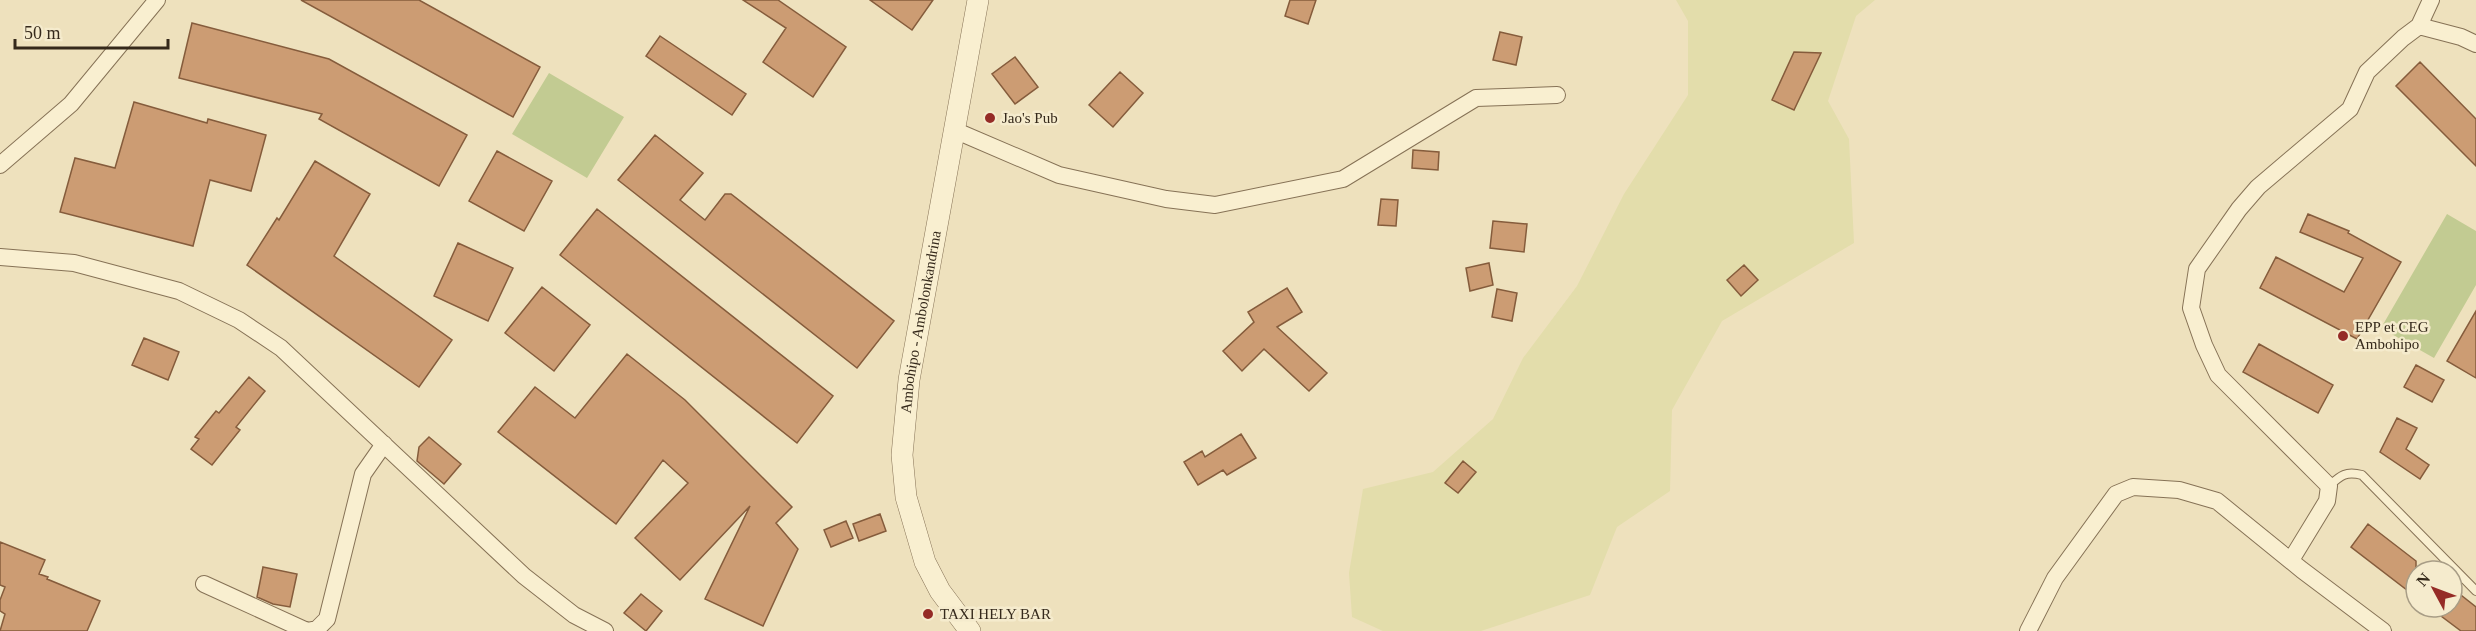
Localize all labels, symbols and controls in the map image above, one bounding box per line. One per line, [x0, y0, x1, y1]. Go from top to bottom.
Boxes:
scale bar [15, 12, 168, 50]
text: 50 m [24, 23, 61, 43]
place label: Jao's Pub [1002, 110, 1058, 126]
marker: Jao's Pub [983, 111, 997, 125]
street label: Ambohipo - Ambolonkandrina [898, 229, 944, 414]
place label: EPP et CEG Ambohipo [2355, 319, 2429, 352]
marker: EPP et CEG Ambohipo [2336, 329, 2350, 343]
north arrow [2404, 559, 2464, 619]
text: N [2413, 569, 2434, 589]
place label: TAXI HELY BAR [940, 606, 1051, 622]
marker: TAXI HELY BAR [921, 607, 935, 621]

